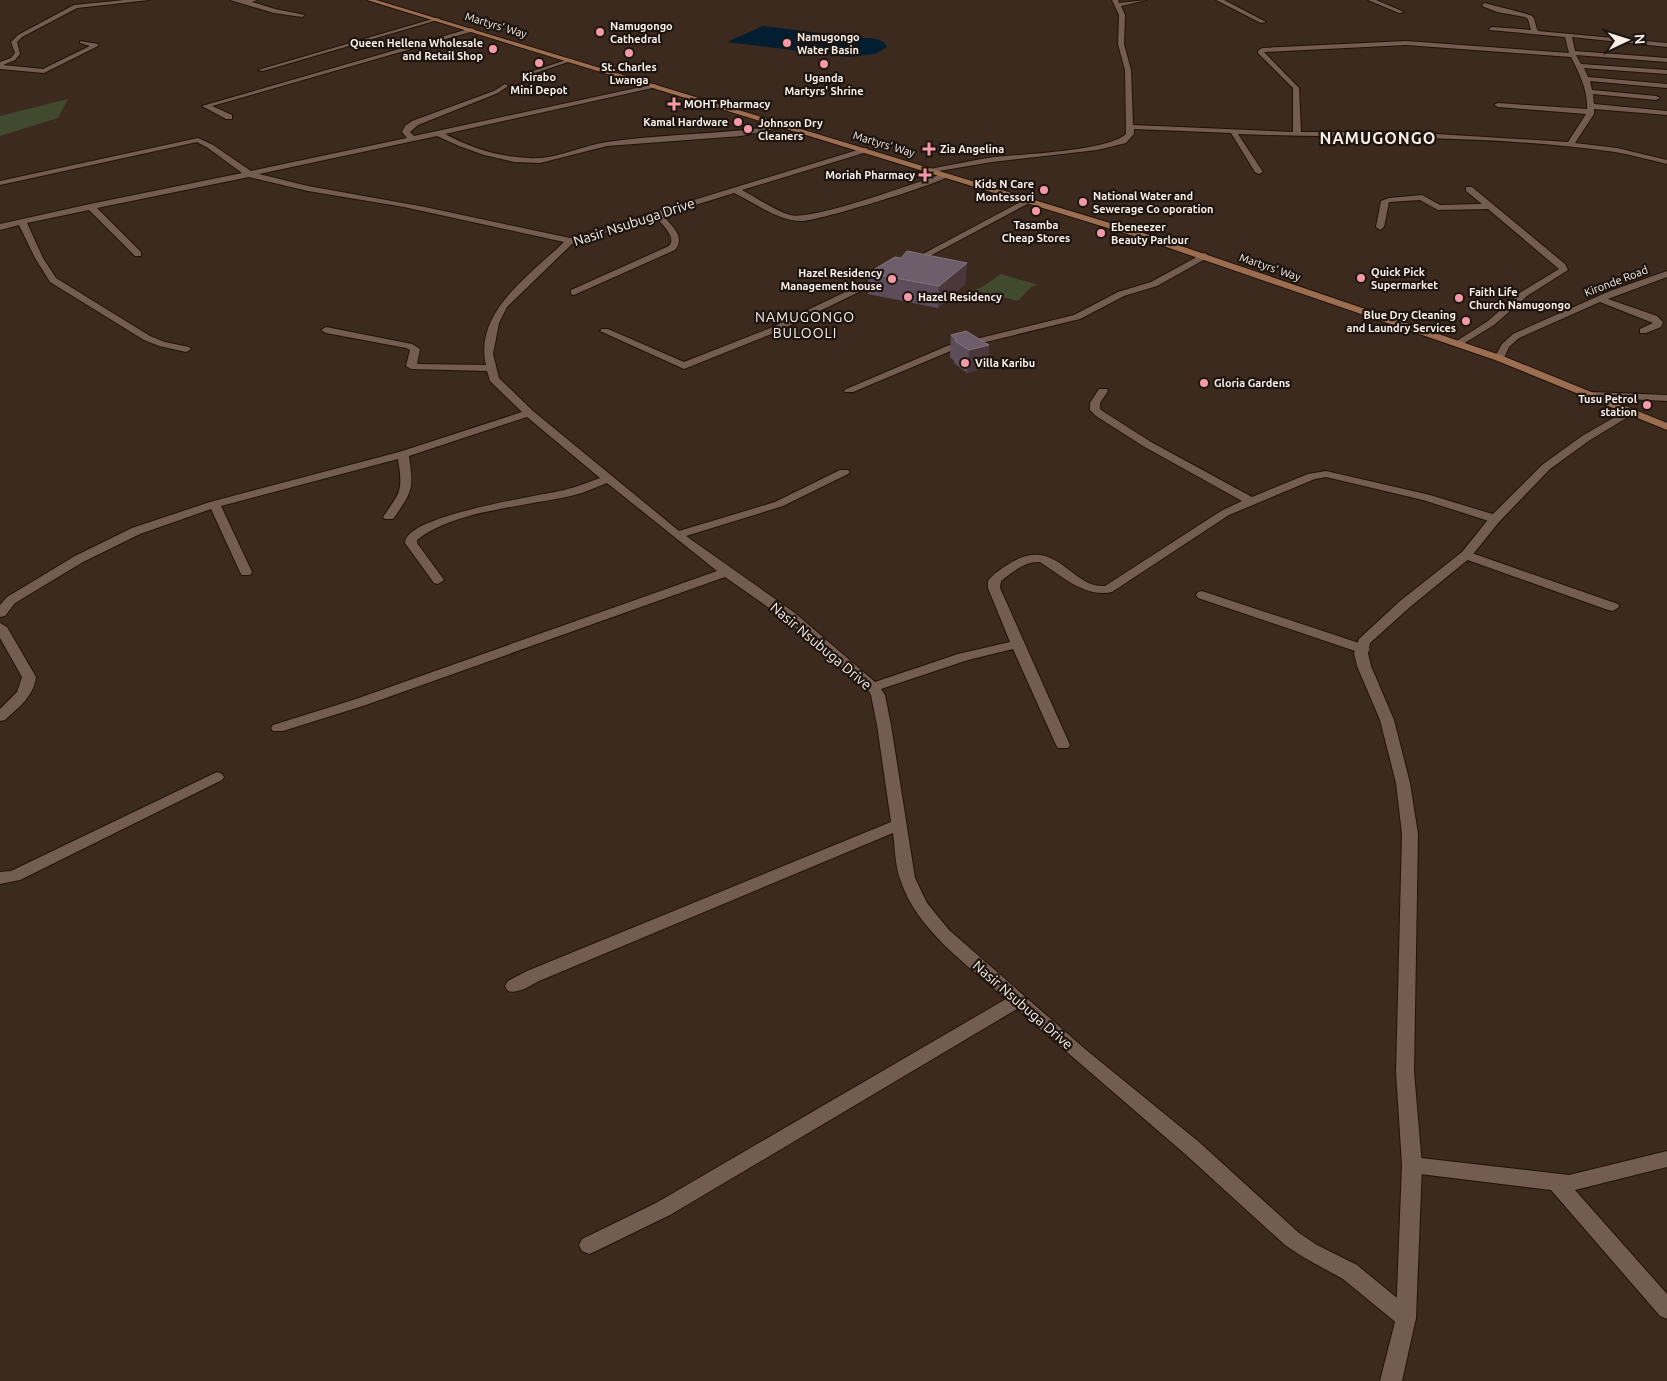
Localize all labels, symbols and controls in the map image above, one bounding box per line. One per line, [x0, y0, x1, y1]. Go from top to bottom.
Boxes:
street label: Martyrs' Way [464, 10, 529, 40]
north arrow [1602, 15, 1652, 65]
place label: Namugongo Cathedral [610, 20, 673, 45]
marker: Namugongo Cathedral [594, 26, 606, 38]
place label: Namugongo Water Basin [797, 31, 860, 56]
text: N [1632, 33, 1648, 45]
place label: Queen Hellena Wholesale and Retail Shop [350, 37, 483, 62]
marker: Namugongo Water Basin [781, 37, 793, 49]
marker: Queen Hellena Wholesale and Retail Shop [487, 43, 499, 55]
marker: St. Charles Lwanga [623, 47, 635, 59]
marker: Kirabo Mini Depot [533, 57, 545, 69]
marker: Uganda Martyrs' Shrine [818, 58, 830, 70]
place label: St. Charles Lwanga [601, 61, 657, 86]
place label: Kirabo Mini Depot [510, 71, 568, 96]
place label: Uganda Martyrs' Shrine [785, 72, 863, 97]
marker: MOHT Pharmacy [668, 98, 680, 110]
place label: MOHT Pharmacy [684, 98, 770, 110]
place label: Kamal Hardware [643, 116, 728, 128]
marker: Kamal Hardware [732, 116, 744, 128]
place label: Johnson Dry Cleaners [758, 117, 823, 142]
marker: Johnson Dry Cleaners [742, 123, 754, 135]
street label: Martyrs' Way [852, 129, 917, 159]
district label: NAMUGONGO [1320, 129, 1436, 147]
marker: Zia Angelina [922, 142, 936, 156]
place label: Zia Angelina [940, 143, 1004, 155]
place label: Moriah Pharmacy [825, 169, 915, 181]
marker: Moriah Pharmacy [919, 169, 931, 181]
place label: Kids N Care Montessori [974, 178, 1034, 203]
marker: Kids N Care Montessori [1038, 184, 1050, 196]
place label: National Water and Sewerage Co oporation [1093, 190, 1214, 215]
street label: Nasir Nsubuga Drive [571, 195, 697, 249]
marker: National Water and Sewerage Co oporation [1077, 196, 1089, 208]
marker: Tasamba Cheap Stores [1030, 205, 1042, 217]
place label: Tasamba Cheap Stores [1002, 219, 1070, 244]
place label: Ebeneezer Beauty Parlour [1111, 221, 1189, 246]
marker: Ebeneezer Beauty Parlour [1095, 227, 1107, 239]
street label: Martyrs' Way [1238, 251, 1303, 283]
street label: Kironde Road [1583, 263, 1649, 299]
place label: Quick Pick Supermarket [1371, 266, 1438, 291]
place label: Hazel Residency Management house [780, 267, 882, 292]
marker: Quick Pick Supermarket [1355, 272, 1367, 284]
marker: Hazel Residency Management house [886, 273, 898, 285]
place label: Faith Life Church Namugongo [1469, 286, 1571, 311]
marker: Hazel Residency [902, 291, 914, 303]
place label: Hazel Residency [918, 291, 1002, 303]
marker: Faith Life Church Namugongo [1453, 292, 1465, 304]
district label: NAMUGONGO BULOOLI [755, 309, 855, 341]
place label: Blue Dry Cleaning and Laundry Services [1346, 309, 1456, 334]
marker: Blue Dry Cleaning and Laundry Services [1460, 315, 1472, 327]
marker: Villa Karibu [959, 357, 971, 369]
place label: Villa Karibu [975, 357, 1035, 369]
marker: Gloria Gardens [1198, 377, 1210, 389]
place label: Gloria Gardens [1214, 377, 1290, 389]
place label: Tusu Petrol station [1578, 393, 1638, 418]
marker: Tusu Petrol station [1641, 399, 1653, 411]
street label: Nasir Nsubuga Drive [767, 599, 875, 693]
street label: Nasir Nsubuga Drive [970, 957, 1076, 1053]

